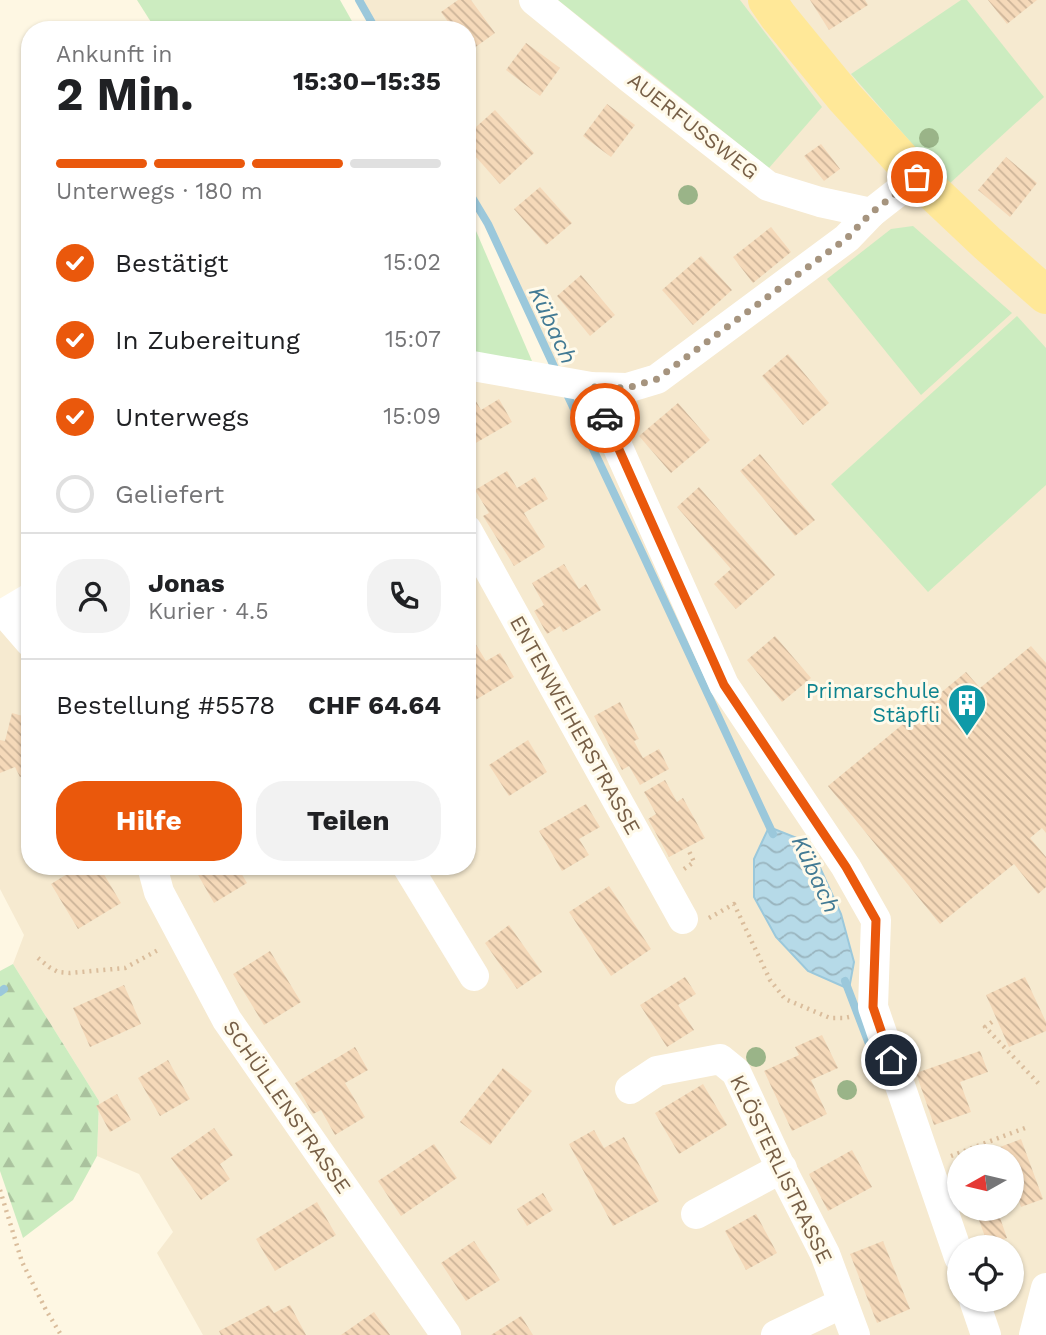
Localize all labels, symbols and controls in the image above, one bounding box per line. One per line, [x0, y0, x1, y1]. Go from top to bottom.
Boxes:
text: Ankunft in [56, 41, 172, 68]
text: 15:30–15:35 [293, 66, 441, 96]
text: 2 Min. [56, 67, 194, 121]
street label: AUERFUSSWEG [623, 67, 763, 184]
pin [887, 147, 947, 207]
icon: bag [898, 158, 936, 196]
text: Unterwegs · 180 m [56, 178, 263, 205]
icon: check [56, 244, 94, 282]
text: Bestätigt [115, 248, 228, 278]
text: 15:02 [384, 249, 441, 276]
water label: Kübach [523, 282, 582, 368]
icon: check [56, 321, 94, 359]
text: In Zubereitung [115, 325, 300, 355]
text: 15:07 [385, 326, 441, 353]
courier [570, 383, 640, 453]
icon: check [56, 398, 94, 436]
icon: car [586, 399, 624, 437]
text: Unterwegs [115, 402, 250, 432]
text: 15:09 [383, 403, 441, 430]
text: Geliefert [115, 479, 224, 509]
button: person [56, 559, 130, 633]
button: phone [367, 559, 441, 633]
text: Jonas [148, 568, 225, 598]
text: Kurier · 4.5 [148, 598, 269, 625]
street label: ENTENWEIHERSTRASSE [505, 611, 646, 839]
place label: Primarschule Stäpfli [806, 678, 940, 727]
building icon: Primarschule Stäpfli [946, 682, 988, 737]
text: Bestellung #5578 [56, 690, 275, 720]
text: CHF 64.64 [308, 690, 441, 720]
button: Hilfe [56, 781, 242, 861]
button: Teilen [256, 781, 441, 861]
water label: Kübach [786, 831, 845, 917]
street label: SCHÜLLENSTRASSE [218, 1015, 357, 1198]
pin [861, 1030, 921, 1090]
icon: home [872, 1041, 910, 1079]
street label: KLÖSTERLISTRASSE [725, 1070, 838, 1267]
north arrow [947, 1144, 1024, 1222]
map controls [947, 1144, 1024, 1312]
button: locate [947, 1235, 1024, 1312]

